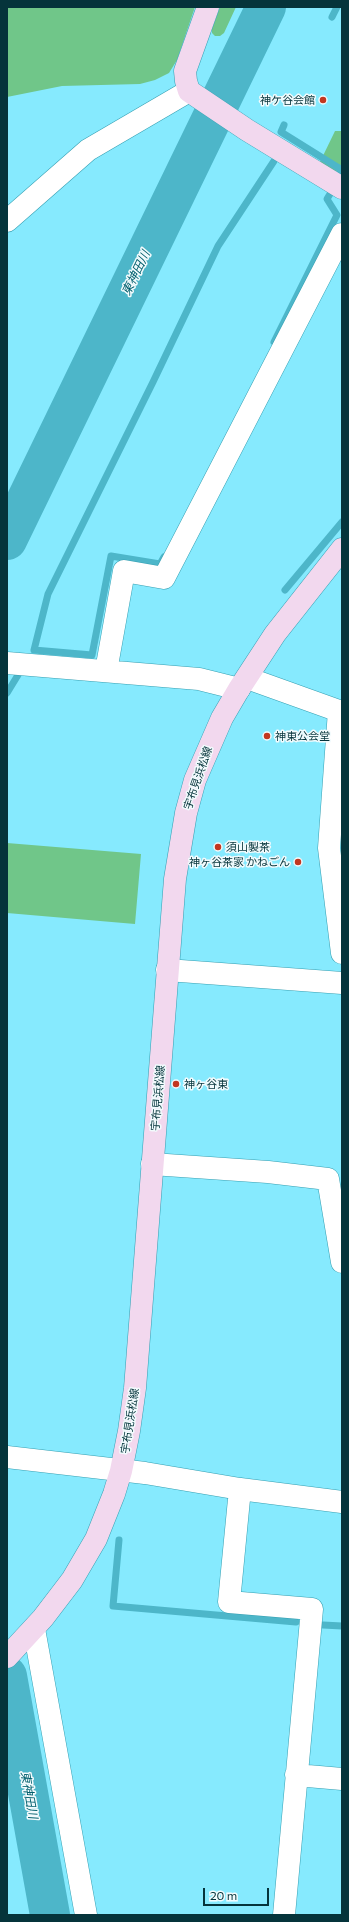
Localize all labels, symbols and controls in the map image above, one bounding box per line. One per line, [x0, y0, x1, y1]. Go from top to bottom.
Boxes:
place label: 神ケ谷会館 [260, 93, 315, 107]
marker: 神ケ谷会館 [318, 95, 328, 105]
water label: 東神田川 [119, 248, 153, 298]
place label: 神東公会堂 [275, 729, 330, 743]
marker: 神東公会堂 [262, 731, 272, 741]
street label: 宇布見浜松線 [181, 745, 215, 811]
place label: 須山製茶 [226, 840, 270, 854]
marker: 須山製茶 [213, 842, 223, 852]
place label: 神ヶ谷茶家 かねごん [189, 855, 290, 869]
marker: 神ヶ谷茶家 かねごん [293, 857, 303, 867]
street label: 宇布見浜松線 [149, 1065, 167, 1131]
place label: 神ヶ谷東 [184, 1077, 228, 1091]
marker: 神ヶ谷東 [171, 1079, 181, 1089]
street label: 宇布見浜松線 [118, 1387, 142, 1455]
water label: 東神田川 [18, 1770, 40, 1820]
scale bar [205, 1880, 271, 1906]
text: 20 m [210, 1888, 237, 1902]

